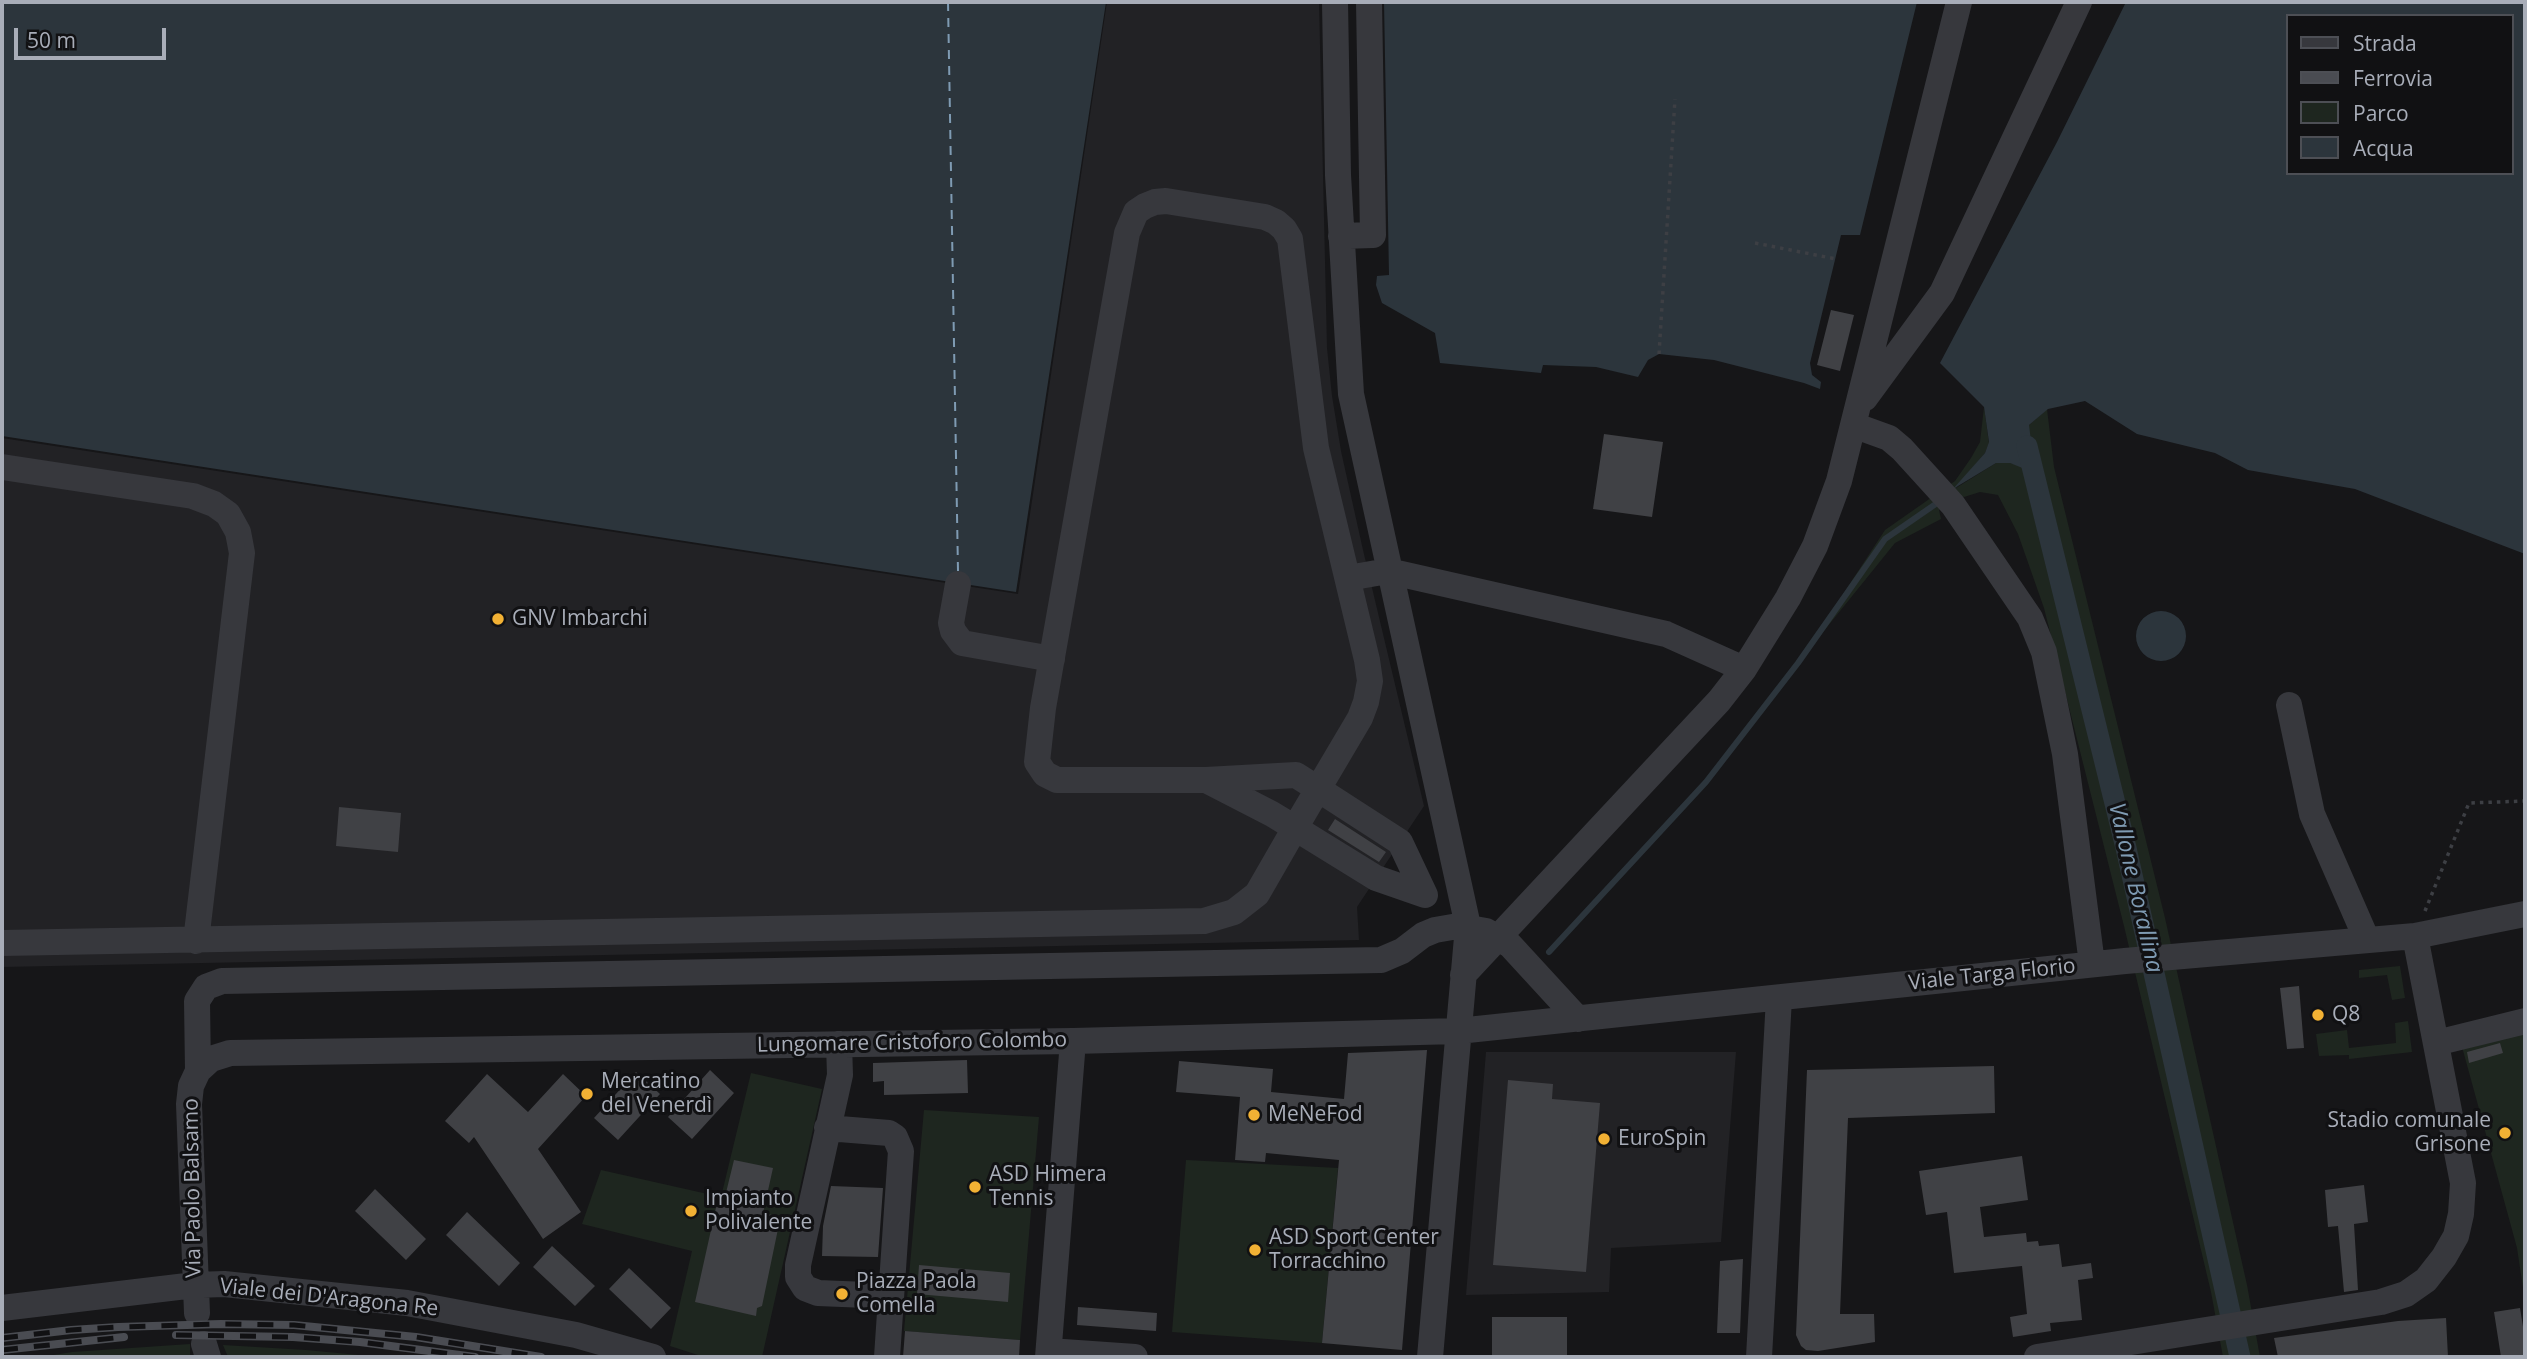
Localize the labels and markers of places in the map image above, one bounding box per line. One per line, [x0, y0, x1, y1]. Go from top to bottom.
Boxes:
place label: GNV Imbarchi [512, 606, 648, 632]
marker: GNV Imbarchi [490, 611, 506, 627]
place label: Q8 [2332, 1002, 2360, 1028]
marker: Q8 [2310, 1007, 2326, 1023]
place label: Mercatino del Venerdì [601, 1069, 712, 1119]
marker: Mercatino del Venerdì [579, 1086, 595, 1102]
place label: MeNeFod [1268, 1102, 1363, 1128]
marker: MeNeFod [1246, 1107, 1262, 1123]
place label: Stadio comunale Grisone [2327, 1108, 2491, 1158]
marker: Stadio comunale Grisone [2497, 1125, 2513, 1141]
place label: EuroSpin [1618, 1126, 1706, 1152]
marker: EuroSpin [1596, 1131, 1612, 1147]
place label: ASD Himera Tennis [989, 1162, 1107, 1212]
marker: ASD Himera Tennis [967, 1179, 983, 1195]
place label: Impianto Polivalente [705, 1186, 812, 1236]
marker: Impianto Polivalente [683, 1203, 699, 1219]
place label: ASD Sport Center Torracchino [1269, 1225, 1439, 1275]
marker: ASD Sport Center Torracchino [1247, 1242, 1263, 1258]
place label: Piazza Paola Comella [856, 1269, 976, 1319]
marker: Piazza Paola Comella [834, 1286, 850, 1302]

